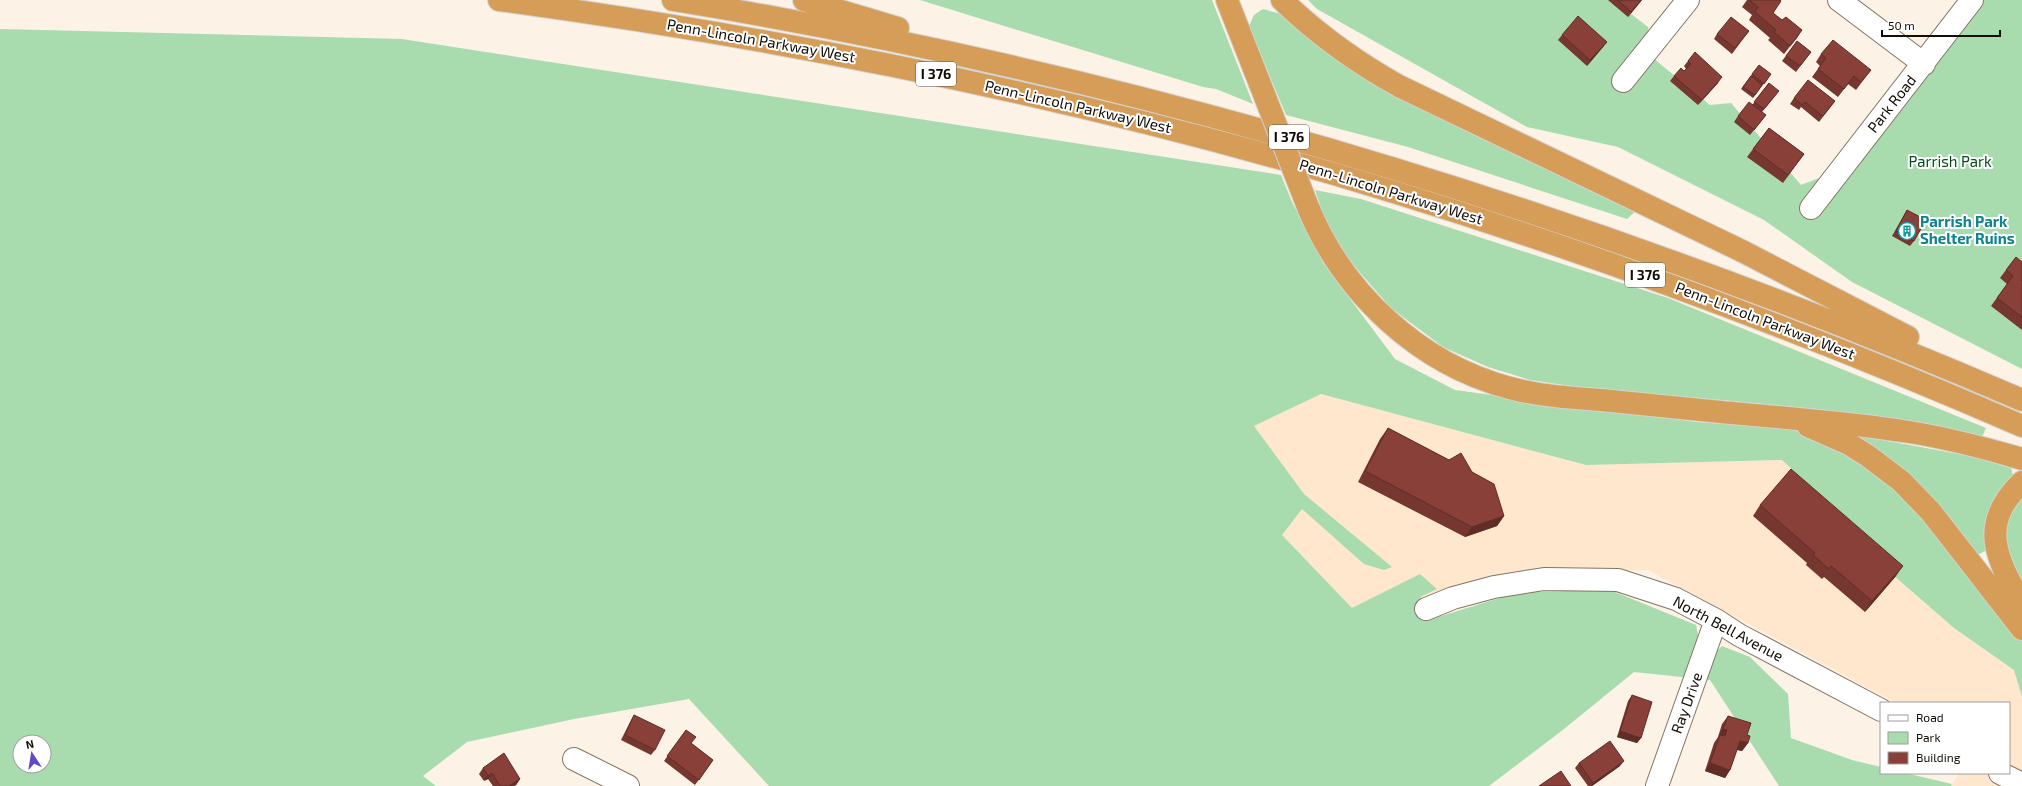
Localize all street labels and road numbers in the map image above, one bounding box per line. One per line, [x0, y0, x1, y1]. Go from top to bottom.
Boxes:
street label: Penn-Lincoln Parkway West [666, 15, 857, 65]
road number: I 376 [916, 62, 956, 86]
street label: Park Road [1863, 71, 1919, 136]
street label: Penn-Lincoln Parkway West [983, 76, 1173, 136]
road number: I 376 [1269, 125, 1309, 149]
street label: Penn-Lincoln Parkway West [1297, 155, 1485, 228]
road number: I 376 [1625, 263, 1665, 287]
street label: Penn-Lincoln Parkway West [1673, 277, 1858, 363]
street label: North Bell Avenue [1670, 592, 1787, 665]
street label: Ray Drive [1667, 669, 1705, 736]

